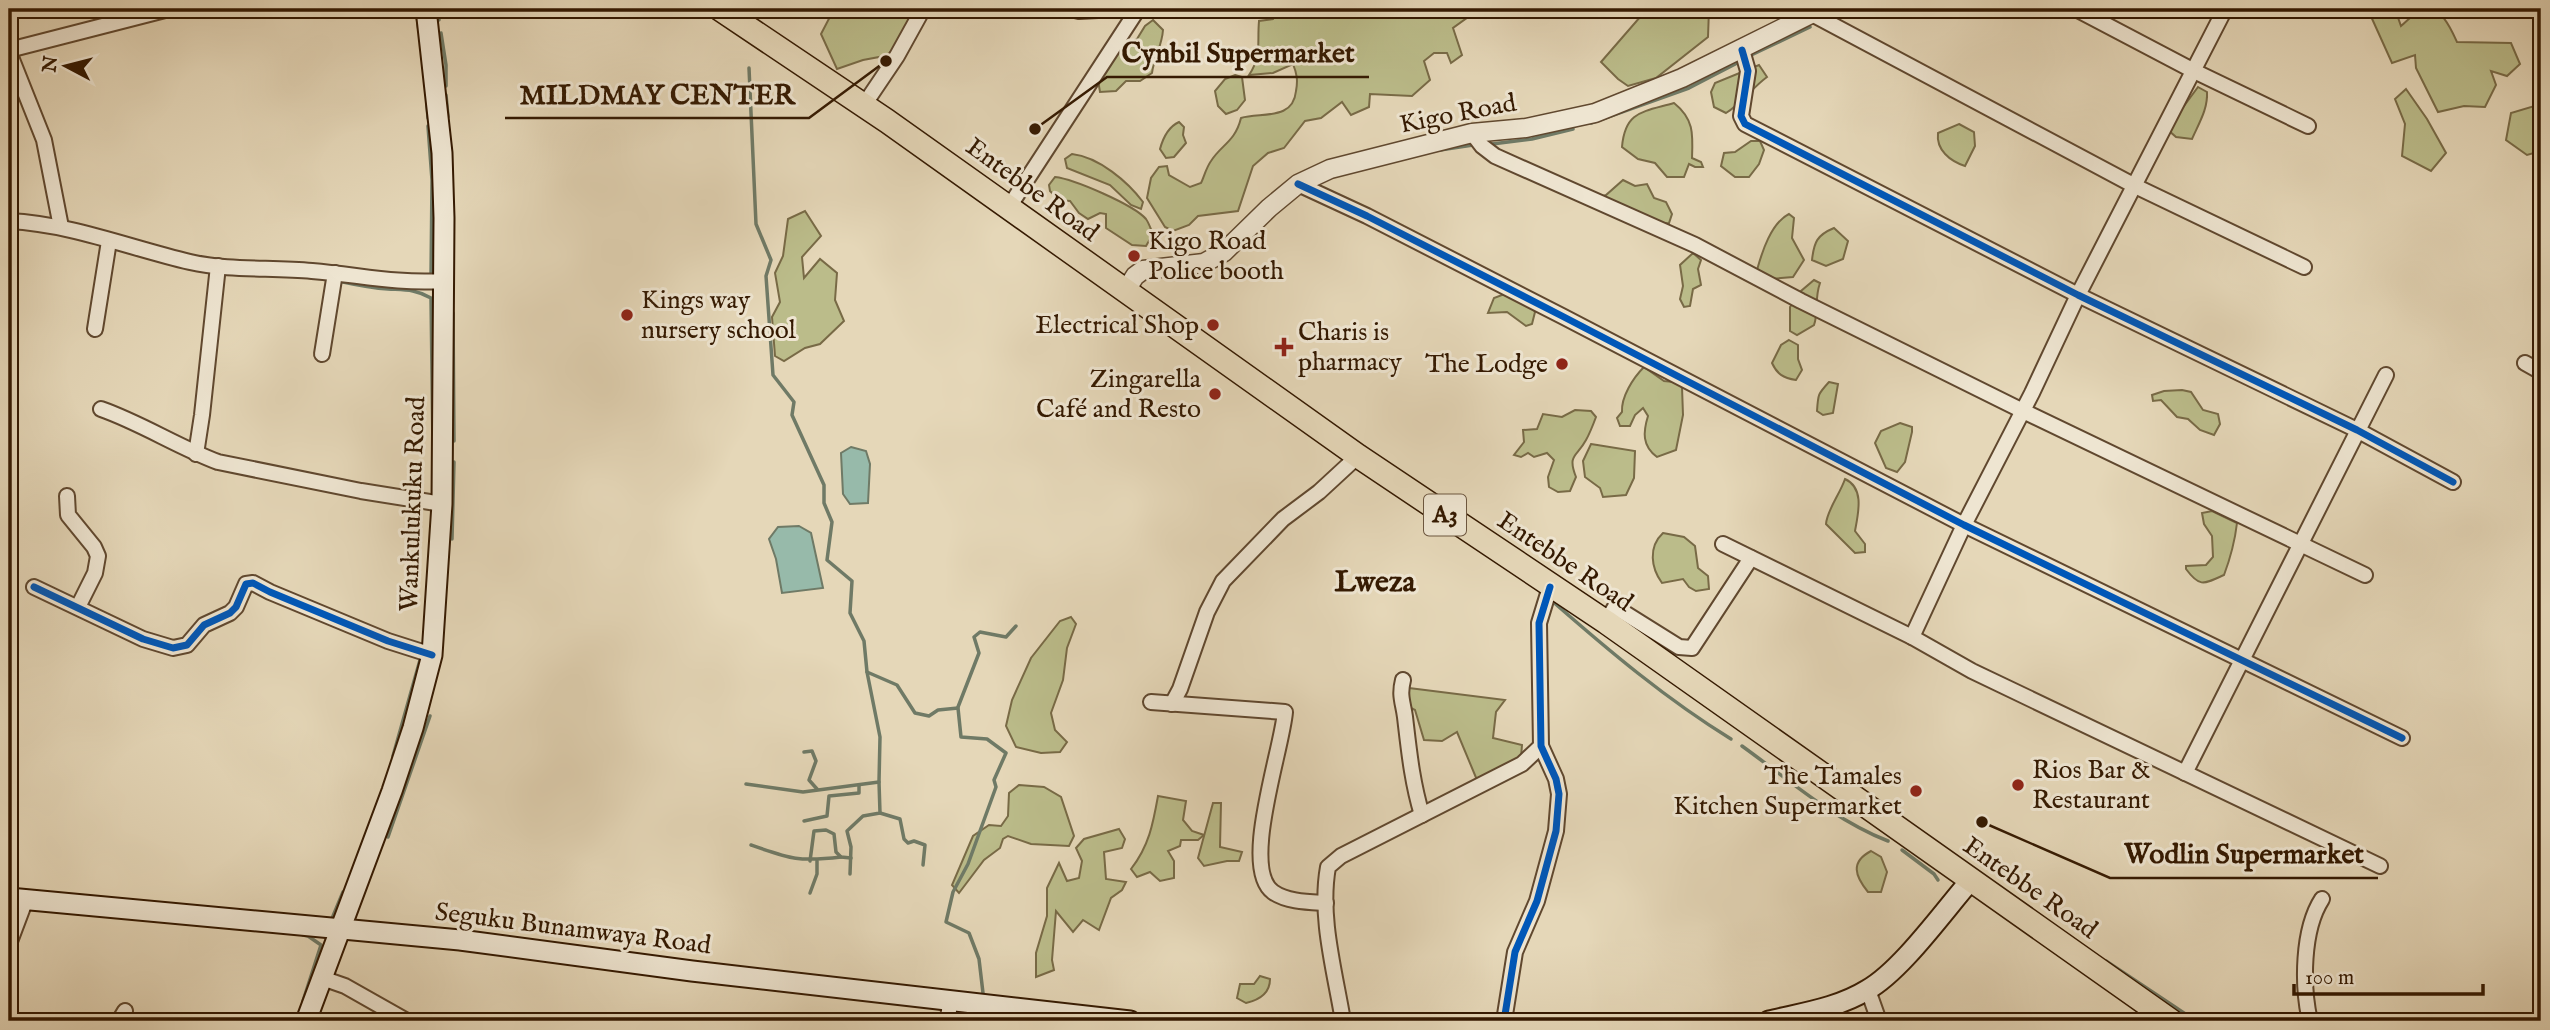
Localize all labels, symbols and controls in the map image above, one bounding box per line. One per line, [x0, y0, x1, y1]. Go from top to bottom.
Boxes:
callout: Cynbil Supermarket [1107, 28, 1369, 77]
north arrow [32, 32, 102, 102]
text: Cynbil Supermarket [1121, 37, 1355, 72]
text: N [38, 54, 64, 75]
callout: MILDMAY CENTER [505, 69, 809, 118]
text: MILDMAY CENTER [519, 79, 796, 114]
street label: Kigo Road [1397, 86, 1519, 141]
street label: Entebbe Road [959, 131, 1105, 250]
place label: Kigo Road Police booth [1148, 225, 1284, 288]
marker: Kigo Road Police booth [1126, 248, 1142, 264]
place label: Kings way nursery school [641, 284, 797, 347]
marker: Kings way nursery school [619, 307, 635, 323]
place label: Electrical Shop [1035, 309, 1199, 342]
place label: Charis is pharmacy [1298, 316, 1402, 379]
marker: Electrical Shop [1205, 317, 1221, 333]
marker: Charis is pharmacy [1276, 339, 1292, 355]
place label: The Lodge [1425, 348, 1548, 381]
marker: The Lodge [1554, 356, 1570, 372]
place label: Zingarella Café and Resto [1036, 363, 1202, 426]
marker: Zingarella Café and Resto [1207, 386, 1223, 402]
street label: Wankulukuku Road [393, 396, 433, 612]
road number: A3 [1424, 494, 1466, 536]
street label: Entebbe Road [1491, 504, 1639, 620]
district label: Lweza [1334, 564, 1417, 602]
place label: Rios Bar & Restaurant [2032, 754, 2151, 817]
place label: The Tamales Kitchen Supermarket [1673, 760, 1902, 823]
marker: Rios Bar & Restaurant [2010, 777, 2026, 793]
marker: The Tamales Kitchen Supermarket [1908, 783, 1924, 799]
callout: Wodlin Supermarket [2110, 829, 2378, 878]
street label: Entebbe Road [1956, 830, 2104, 947]
text: Wodlin Supermarket [2123, 838, 2364, 873]
street label: Seguku Bunamwaya Road [433, 896, 713, 962]
scale bar [2294, 953, 2484, 997]
text: 100 m [2305, 965, 2354, 992]

